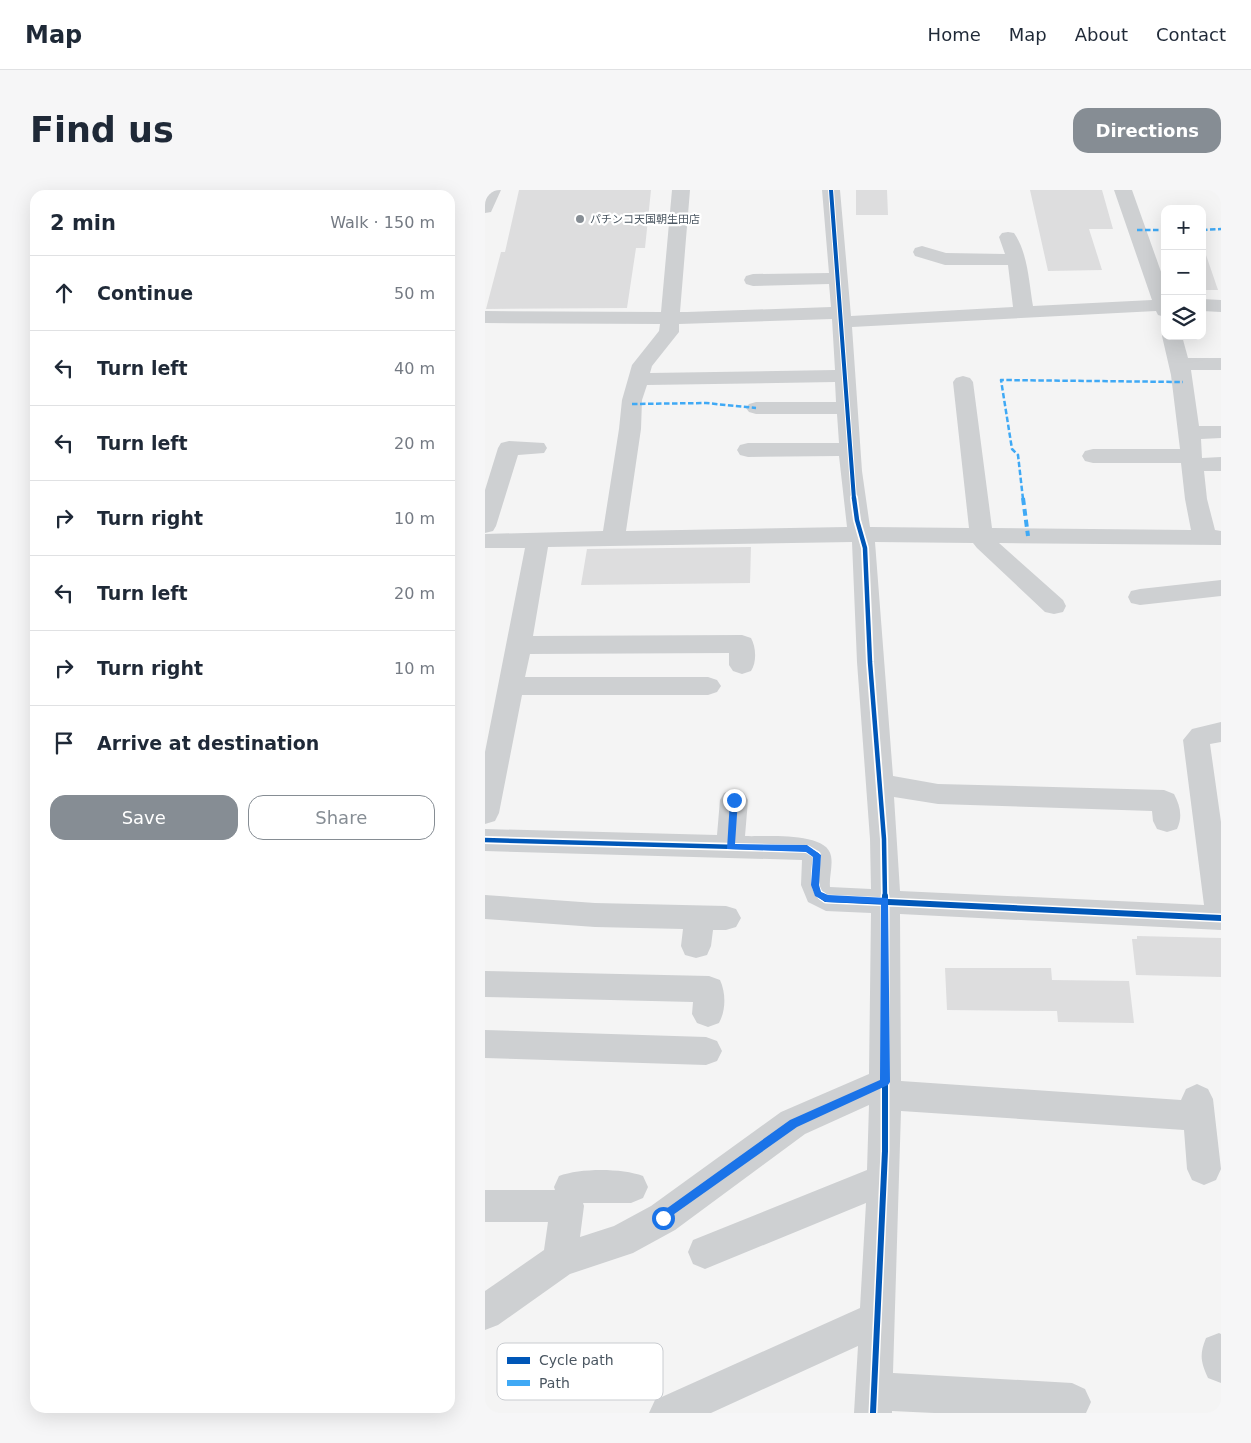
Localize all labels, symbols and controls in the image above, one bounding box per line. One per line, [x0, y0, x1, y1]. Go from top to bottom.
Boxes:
text: Map [25, 21, 82, 49]
text: Home [928, 24, 981, 45]
text: Map [1009, 24, 1047, 45]
text: About [1075, 24, 1128, 45]
text: Contact [1156, 24, 1226, 45]
button: Directions [1073, 108, 1221, 153]
text: Find us [30, 110, 174, 150]
map controls [1161, 205, 1206, 340]
button: + [1161, 205, 1206, 250]
text: 2 min [50, 211, 116, 235]
text: Walk · 150 m [330, 213, 435, 232]
marker: パチンコ天国朝生田店 [574, 213, 586, 225]
place label: パチンコ天国朝生田店 [590, 213, 700, 226]
button: − [1161, 250, 1206, 295]
icon: ahead [50, 279, 78, 307]
text: Continue [97, 282, 193, 304]
text: 50 m [394, 284, 435, 303]
button: layers [1161, 295, 1206, 340]
icon: left [50, 354, 78, 382]
text: Turn left [97, 357, 188, 379]
text: 40 m [394, 359, 435, 378]
icon: left [50, 429, 78, 457]
text: Turn left [97, 432, 188, 454]
text: 20 m [394, 434, 435, 453]
icon: right [50, 504, 78, 532]
text: Turn right [97, 507, 203, 529]
text: 10 m [394, 509, 435, 528]
icon: left [50, 579, 78, 607]
text: Turn left [97, 582, 188, 604]
text: 20 m [394, 584, 435, 603]
icon: right [50, 654, 78, 682]
text: Turn right [97, 657, 203, 679]
text: 10 m [394, 659, 435, 678]
icon: arrive [50, 729, 78, 757]
text: Arrive at destination [97, 732, 319, 754]
route end [723, 789, 746, 812]
button: Save [50, 795, 238, 840]
button: Share [248, 795, 435, 840]
route start [652, 1207, 675, 1230]
legend [497, 1343, 663, 1400]
text: Cycle path [539, 1352, 614, 1368]
text: Path [539, 1375, 570, 1391]

